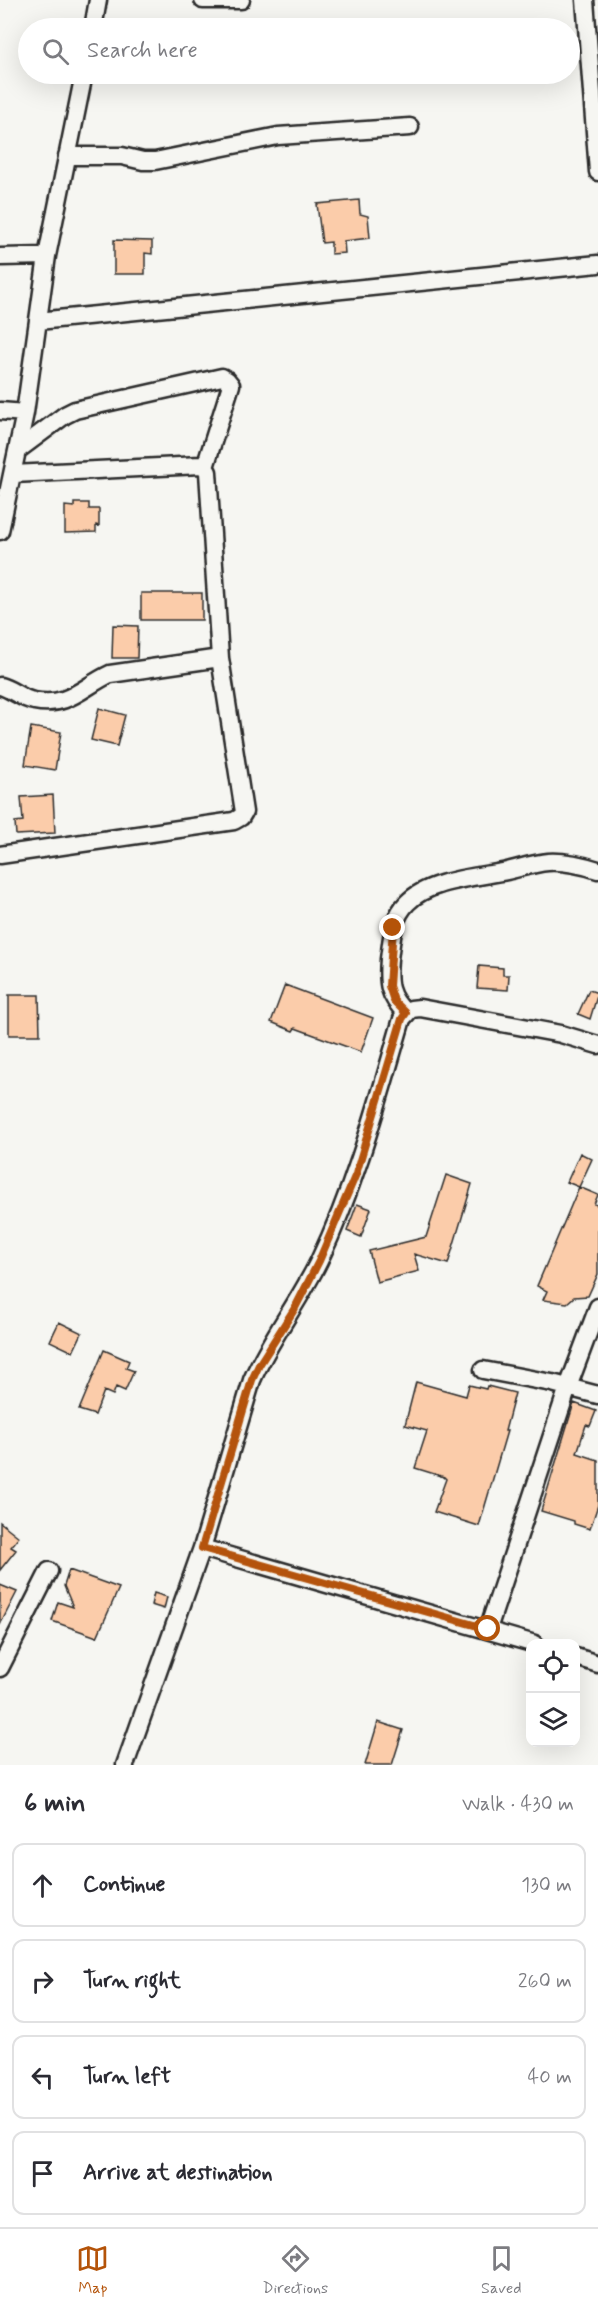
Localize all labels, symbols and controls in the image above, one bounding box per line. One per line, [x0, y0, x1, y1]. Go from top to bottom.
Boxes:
search box [18, 18, 580, 84]
icon: search [39, 35, 72, 68]
text: Search here [87, 37, 198, 65]
route end [379, 914, 405, 940]
route start [474, 1615, 500, 1641]
map controls [526, 1639, 580, 1747]
button: locate [526, 1639, 580, 1693]
button: layers [526, 1693, 580, 1747]
text: 6 min [24, 1787, 86, 1821]
text: Walk · 430 m [462, 1791, 574, 1818]
icon: ahead [26, 1869, 59, 1902]
text: Continue [83, 1871, 165, 1899]
text: 130 m [521, 1872, 572, 1899]
icon: right [26, 1965, 59, 1998]
text: Turn right [83, 1967, 181, 1995]
text: 260 m [518, 1968, 572, 1995]
icon: left [26, 2061, 59, 2094]
text: Turn left [83, 2063, 171, 2091]
text: 40 m [528, 2064, 572, 2091]
icon: arrive [26, 2157, 59, 2190]
text: Arrive at destination [83, 2159, 273, 2187]
tab: Map [76, 2242, 109, 2299]
tab: Directions [262, 2242, 328, 2299]
tab: Saved [481, 2242, 522, 2299]

